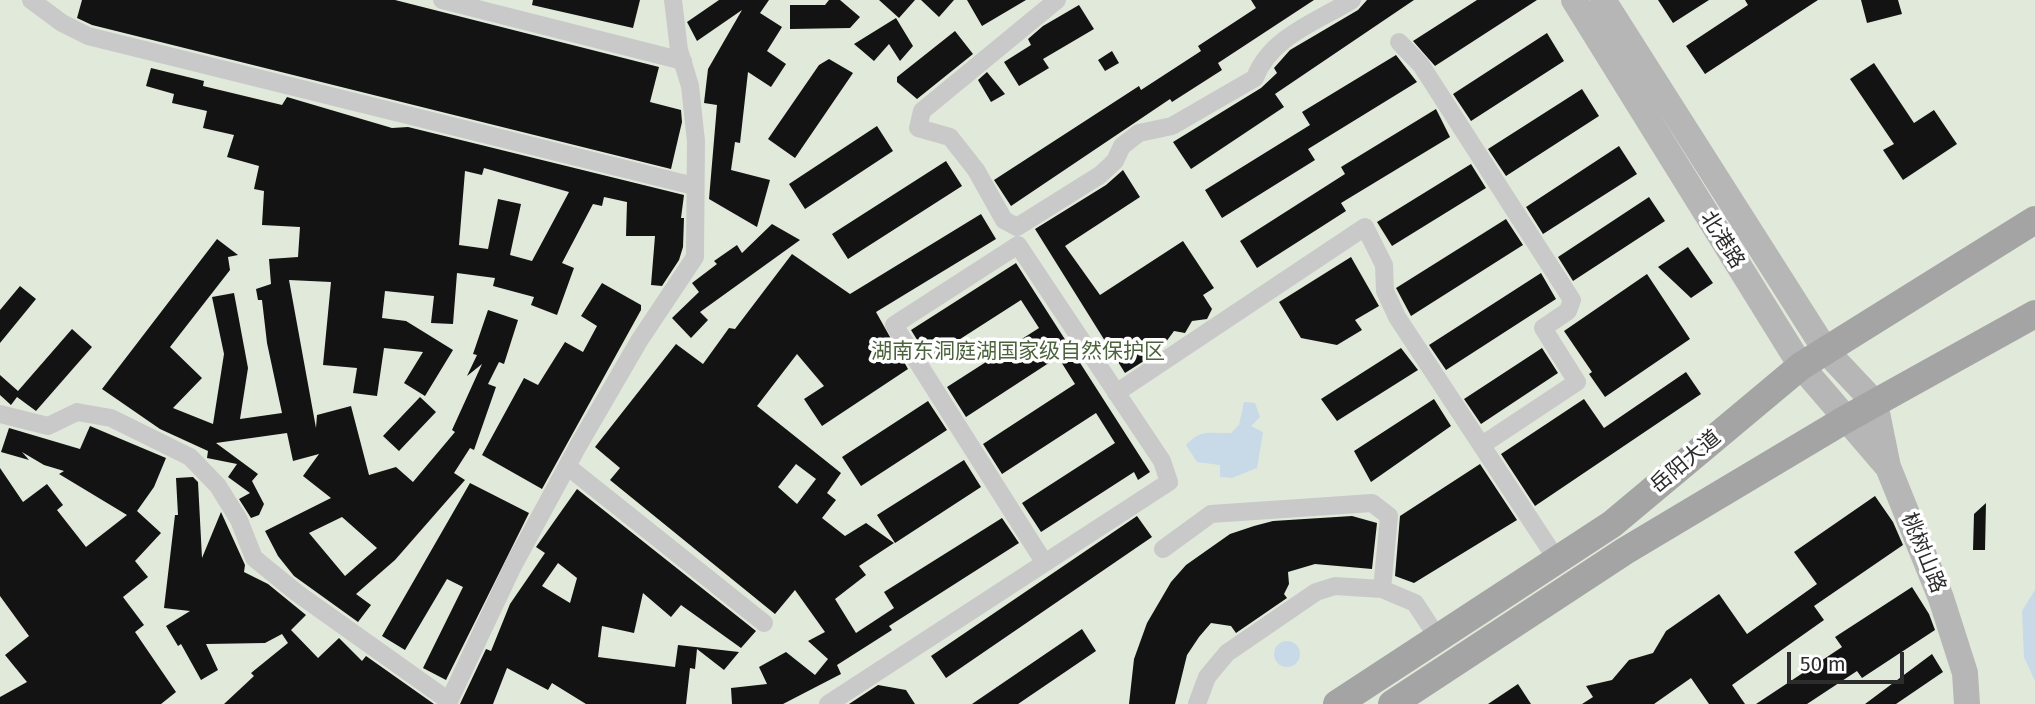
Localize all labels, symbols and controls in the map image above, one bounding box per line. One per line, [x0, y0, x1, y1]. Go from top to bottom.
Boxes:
street label: 北港路 [1695, 207, 1749, 273]
park label: 湖南东洞庭湖国家级自然保护区 [871, 339, 1165, 365]
street label: 岳阳大道 [1646, 425, 1726, 499]
street label: 桃树山路 [1896, 509, 1950, 597]
scale bar [1790, 638, 1907, 682]
text: 50 m [1800, 651, 1846, 677]

